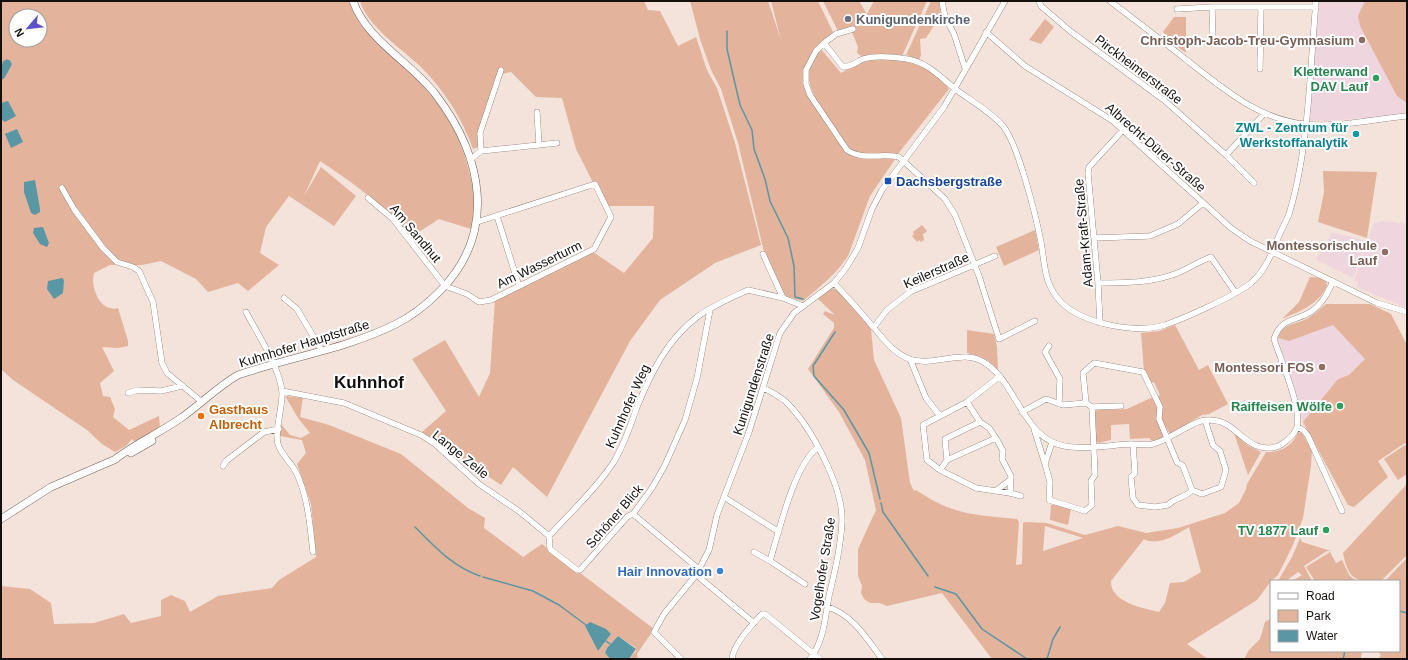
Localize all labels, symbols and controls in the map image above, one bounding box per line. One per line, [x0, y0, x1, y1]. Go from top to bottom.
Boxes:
north arrow [8, 8, 48, 48]
place label: Kunigundenkirche [856, 12, 970, 27]
marker: Kunigundenkirche [843, 14, 853, 24]
text: N [12, 26, 26, 39]
street label: Pirckheimerstraße [1092, 32, 1185, 107]
place label: Christoph-Jacob-Treu-Gymnasium [1140, 33, 1354, 48]
marker: Christoph-Jacob-Treu-Gymnasium [1357, 35, 1367, 45]
place label: Kletterwand DAV Lauf [1294, 64, 1369, 94]
marker: Kletterwand DAV Lauf [1371, 73, 1381, 83]
street label: Albrecht-Dürer-Straße [1102, 100, 1209, 195]
place label: ZWL - Zentrum für Werkstoffanalytik [1236, 120, 1349, 150]
marker: ZWL - Zentrum für Werkstoffanalytik [1351, 129, 1361, 139]
place label: Dachsbergstraße [896, 174, 1002, 189]
marker: Dachsbergstraße [883, 176, 893, 186]
street label: Adam-Kraft-Straße [1071, 178, 1096, 288]
street label: Am Sandhut [387, 201, 445, 266]
street label: Am Wasserturm [494, 237, 584, 292]
place label: Montessorischule Lauf [1266, 238, 1378, 268]
marker: Montessorischule Lauf [1380, 247, 1390, 257]
street label: Keilerstraße [901, 249, 971, 292]
street label: Kuhnhofer Hauptstraße [237, 317, 371, 370]
street label: Kunigundenstraße [730, 331, 777, 437]
place label: Montessori FOS [1214, 360, 1314, 375]
street label: Kuhnhofer Weg [602, 362, 653, 450]
marker: Montessori FOS [1317, 362, 1327, 372]
district label: Kuhnhof [334, 373, 404, 392]
place label: Raiffeisen Wölfe [1231, 399, 1332, 414]
marker: Raiffeisen Wölfe [1335, 401, 1345, 411]
place label: Gasthaus Albrecht [209, 402, 268, 432]
marker: Gasthaus Albrecht [196, 411, 206, 421]
street label: Lange Zeile [430, 427, 492, 482]
street label: Schöner Blick [583, 481, 646, 551]
street label: Vogelhofer Straße [807, 516, 838, 622]
place label: TV 1877 Lauf [1238, 523, 1319, 538]
marker: TV 1877 Lauf [1321, 525, 1331, 535]
place label: Hair Innovation [617, 564, 712, 579]
marker: Hair Innovation [715, 566, 725, 576]
legend [1270, 580, 1400, 652]
text: Road [1306, 589, 1335, 603]
text: Park [1306, 609, 1332, 623]
text: Water [1306, 629, 1338, 643]

